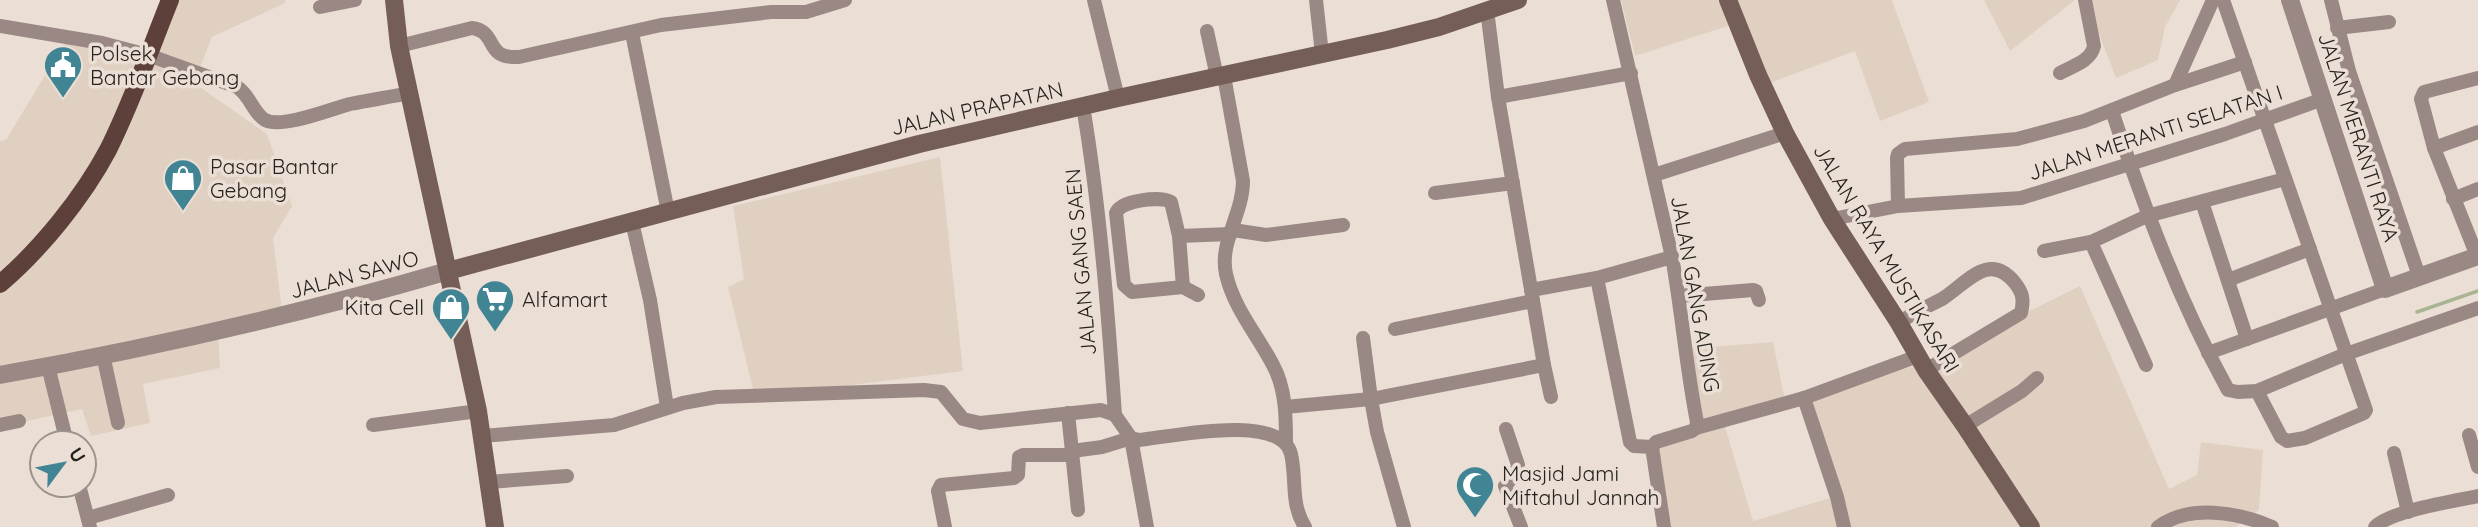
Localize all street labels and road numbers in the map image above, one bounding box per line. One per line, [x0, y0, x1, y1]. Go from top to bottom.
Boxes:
street label: JALAN MERANTI RAYA [2313, 29, 2405, 245]
street label: JALAN PRAPATAN [888, 76, 1066, 140]
street label: JALAN MERANTI SELATAN I [2025, 79, 2285, 185]
street label: JALAN RAYA MUSTIKASARI [1808, 139, 1966, 377]
street label: JALAN GANG SAEN [1059, 167, 1101, 357]
street label: JALAN GANG ADING [1666, 194, 1726, 394]
street label: JALAN SAWO [287, 244, 421, 304]

